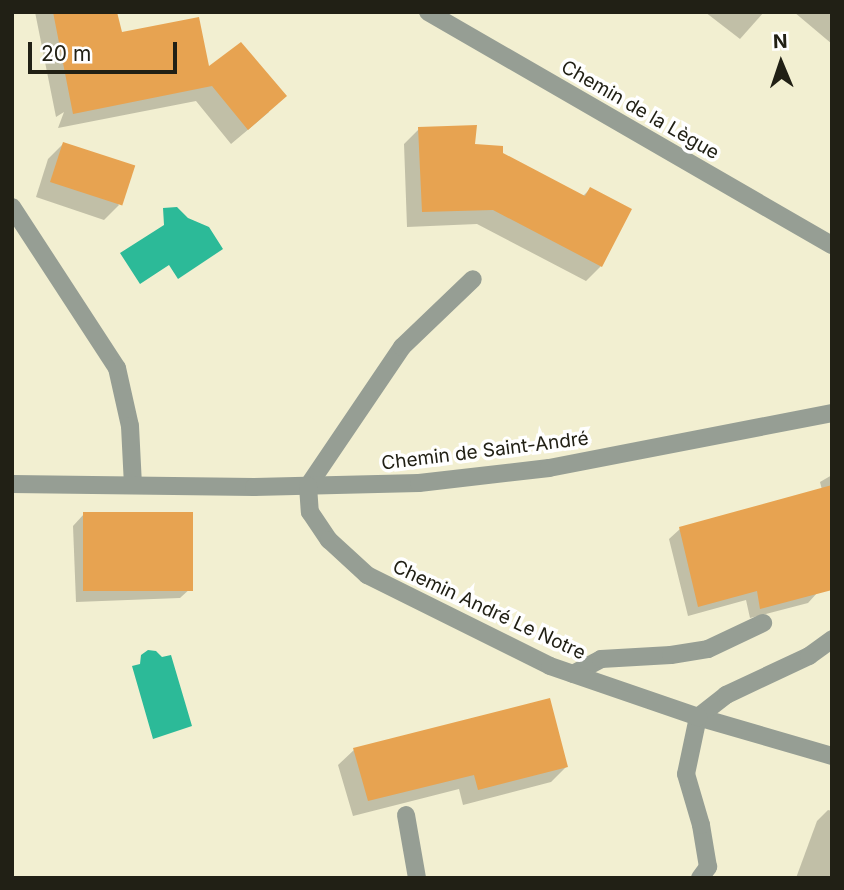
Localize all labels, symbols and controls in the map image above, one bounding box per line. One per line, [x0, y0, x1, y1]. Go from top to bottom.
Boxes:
scale bar [32, 28, 180, 72]
north arrow [746, 28, 816, 98]
text: N [773, 30, 788, 53]
text: 20 m [41, 41, 91, 66]
street label: Chemin de la Lègue [557, 56, 723, 164]
street label: Chemin de Saint-André [380, 427, 590, 475]
street label: Chemin André Le Notre [389, 555, 589, 665]

